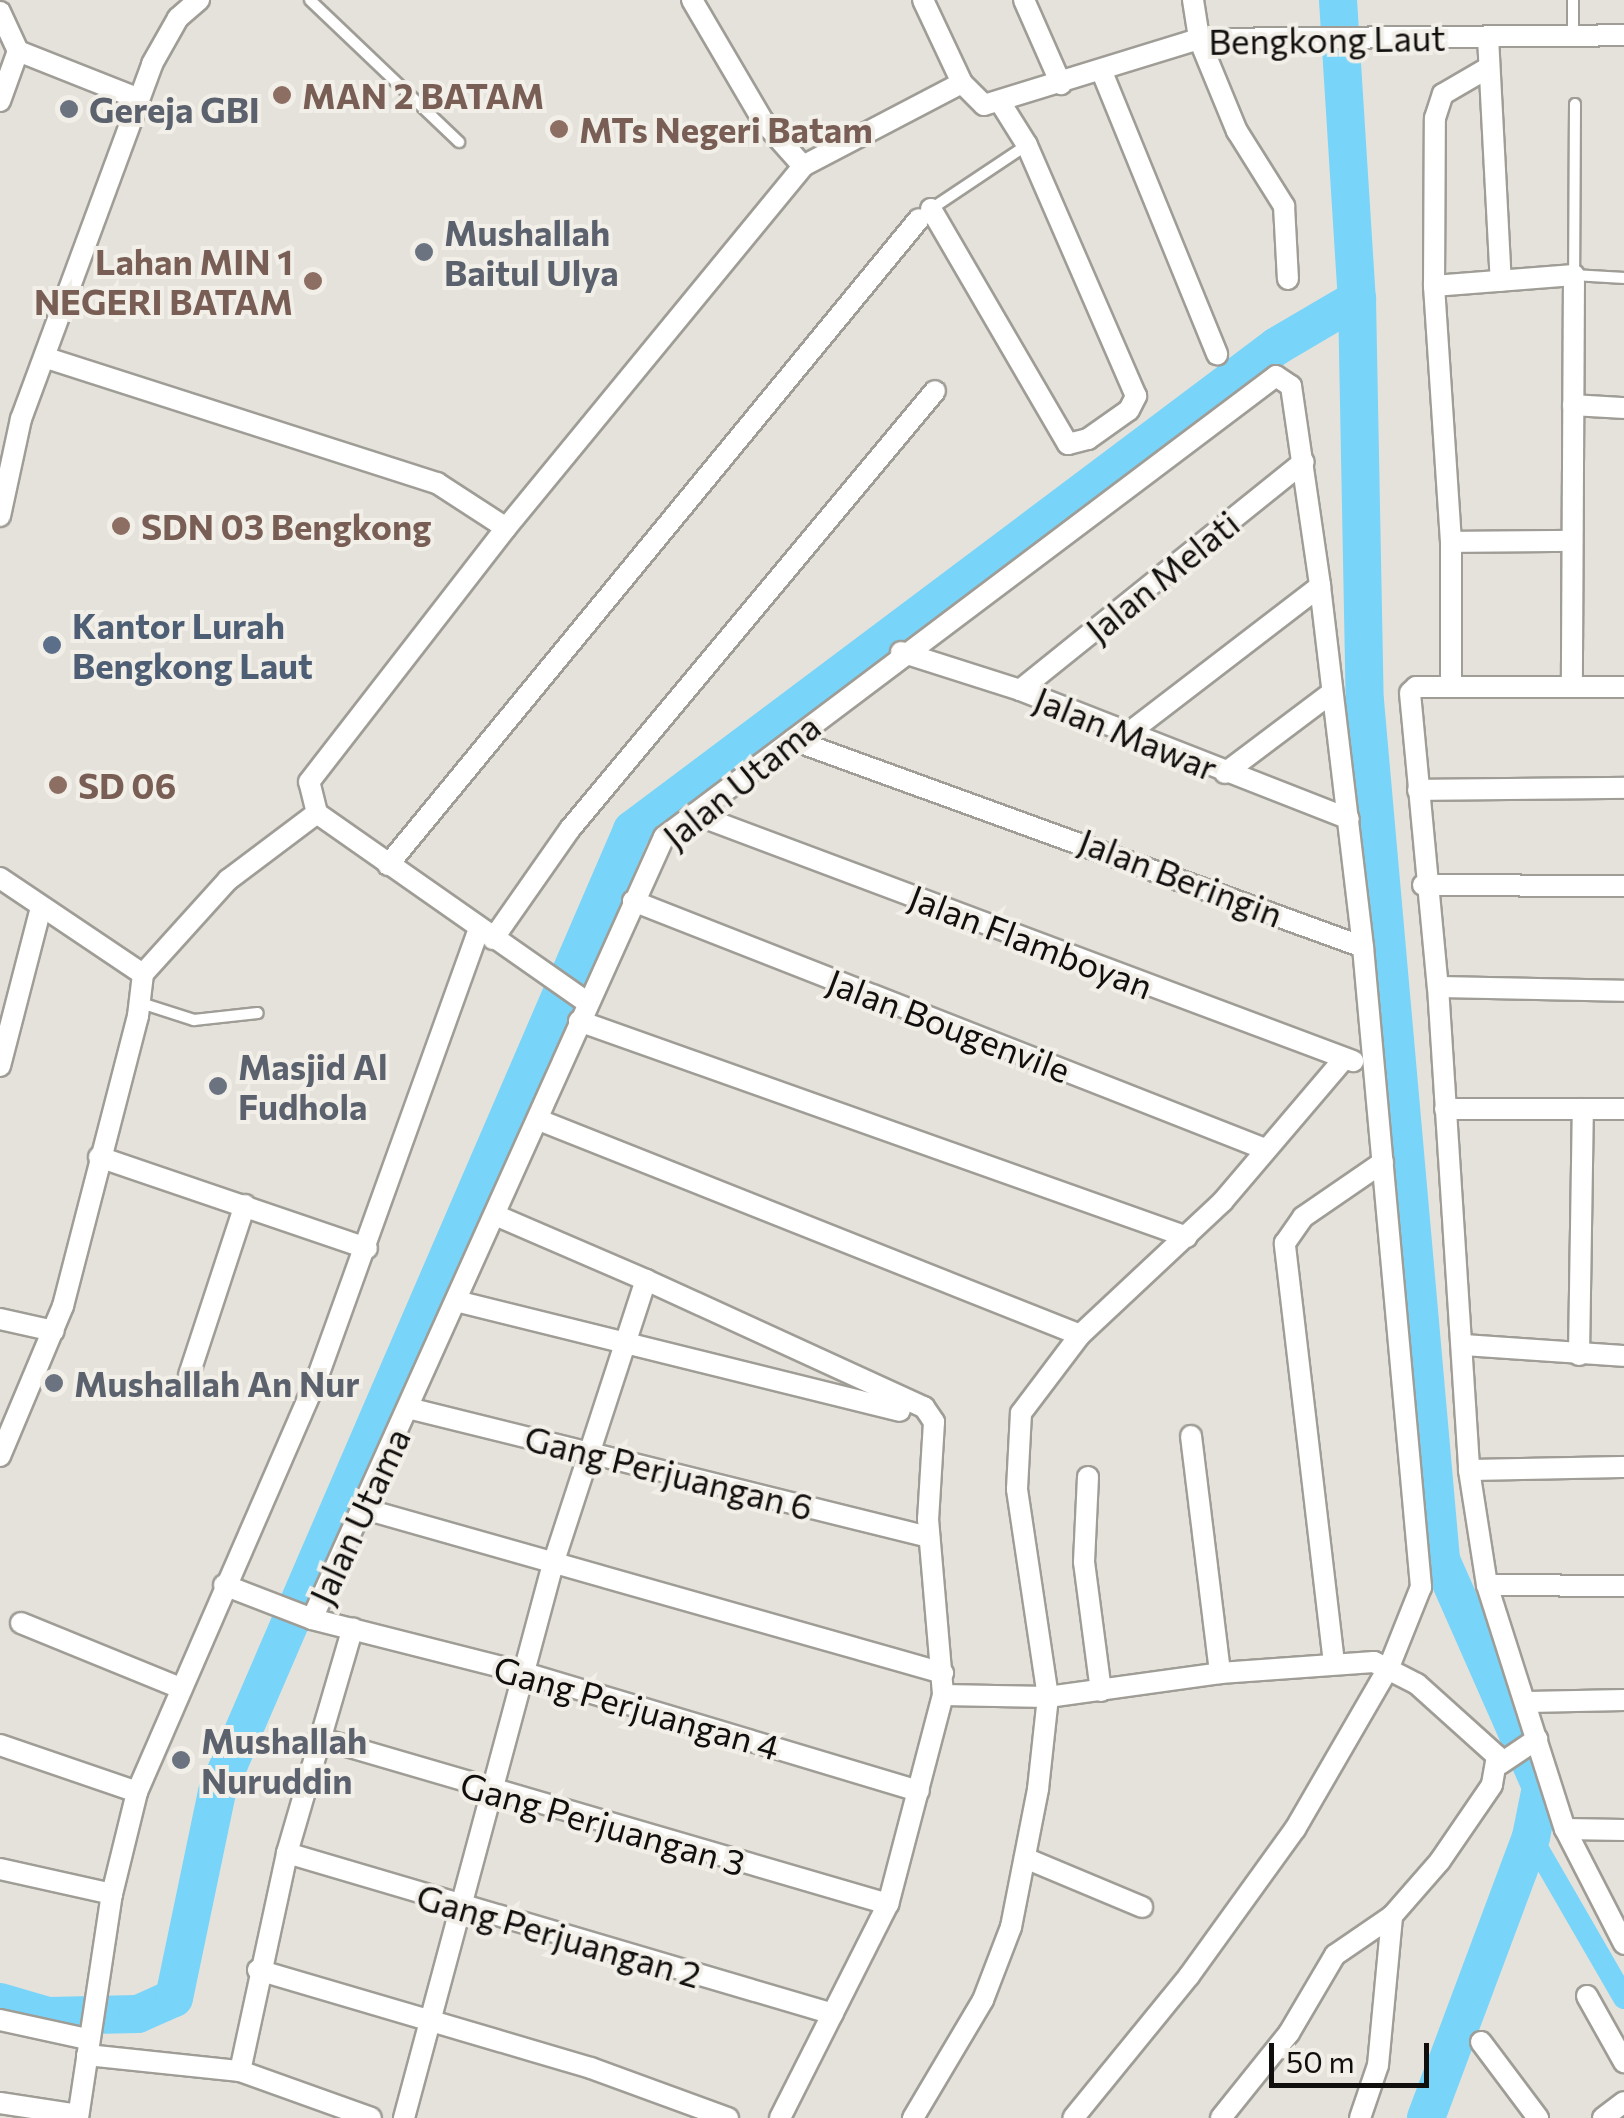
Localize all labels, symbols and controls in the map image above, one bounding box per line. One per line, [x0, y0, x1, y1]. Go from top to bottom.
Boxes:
street label: Bengkong Laut [1208, 16, 1446, 62]
place label: MAN 2 BATAM [302, 74, 544, 116]
marker: MAN 2 BATAM [271, 84, 293, 106]
place label: Gereja GBI [89, 88, 260, 130]
marker: Gereja GBI [58, 98, 80, 120]
place label: MTs Negeri Batam [579, 108, 873, 150]
marker: MTs Negeri Batam [548, 118, 570, 140]
place label: Mushallah Baitul Ulya [444, 211, 619, 293]
place label: Lahan MIN 1 NEGERI BATAM [34, 240, 293, 322]
marker: Mushallah Baitul Ulya [413, 241, 435, 263]
marker: Lahan MIN 1 NEGERI BATAM [302, 270, 324, 292]
street label: Jalan Melati [1077, 502, 1247, 650]
place label: SDN 03 Bengkong [141, 505, 431, 547]
marker: SDN 03 Bengkong [110, 515, 132, 537]
place label: Kantor Lurah Bengkong Laut [72, 604, 313, 686]
marker: Kantor Lurah Bengkong Laut [41, 634, 63, 656]
street label: Jalan Mawar [1028, 677, 1224, 789]
street label: Jalan Utama [654, 705, 828, 857]
place label: SD 06 [78, 764, 176, 806]
marker: SD 06 [47, 774, 69, 796]
street label: Jalan Beringin [1073, 819, 1289, 935]
street label: Jalan Flamboyan [903, 875, 1159, 1007]
street label: Jalan Bougenvile [822, 959, 1076, 1091]
place label: Masjid Al Fudhola [238, 1045, 387, 1127]
marker: Masjid Al Fudhola [207, 1075, 229, 1097]
place label: Mushallah An Nur [74, 1362, 360, 1404]
marker: Mushallah An Nur [43, 1372, 65, 1394]
street label: Gang Perjuangan 6 [521, 1416, 817, 1528]
street label: Jalan Utama [300, 1421, 418, 1611]
street label: Gang Perjuangan 4 [489, 1646, 785, 1768]
place label: Mushallah Nuruddin [201, 1719, 367, 1801]
marker: Mushallah Nuruddin [170, 1749, 192, 1771]
street label: Gang Perjuangan 3 [456, 1762, 750, 1884]
street label: Gang Perjuangan 2 [412, 1874, 706, 1996]
scale bar [1274, 2023, 1434, 2085]
text: 50 m [1286, 2042, 1355, 2079]

